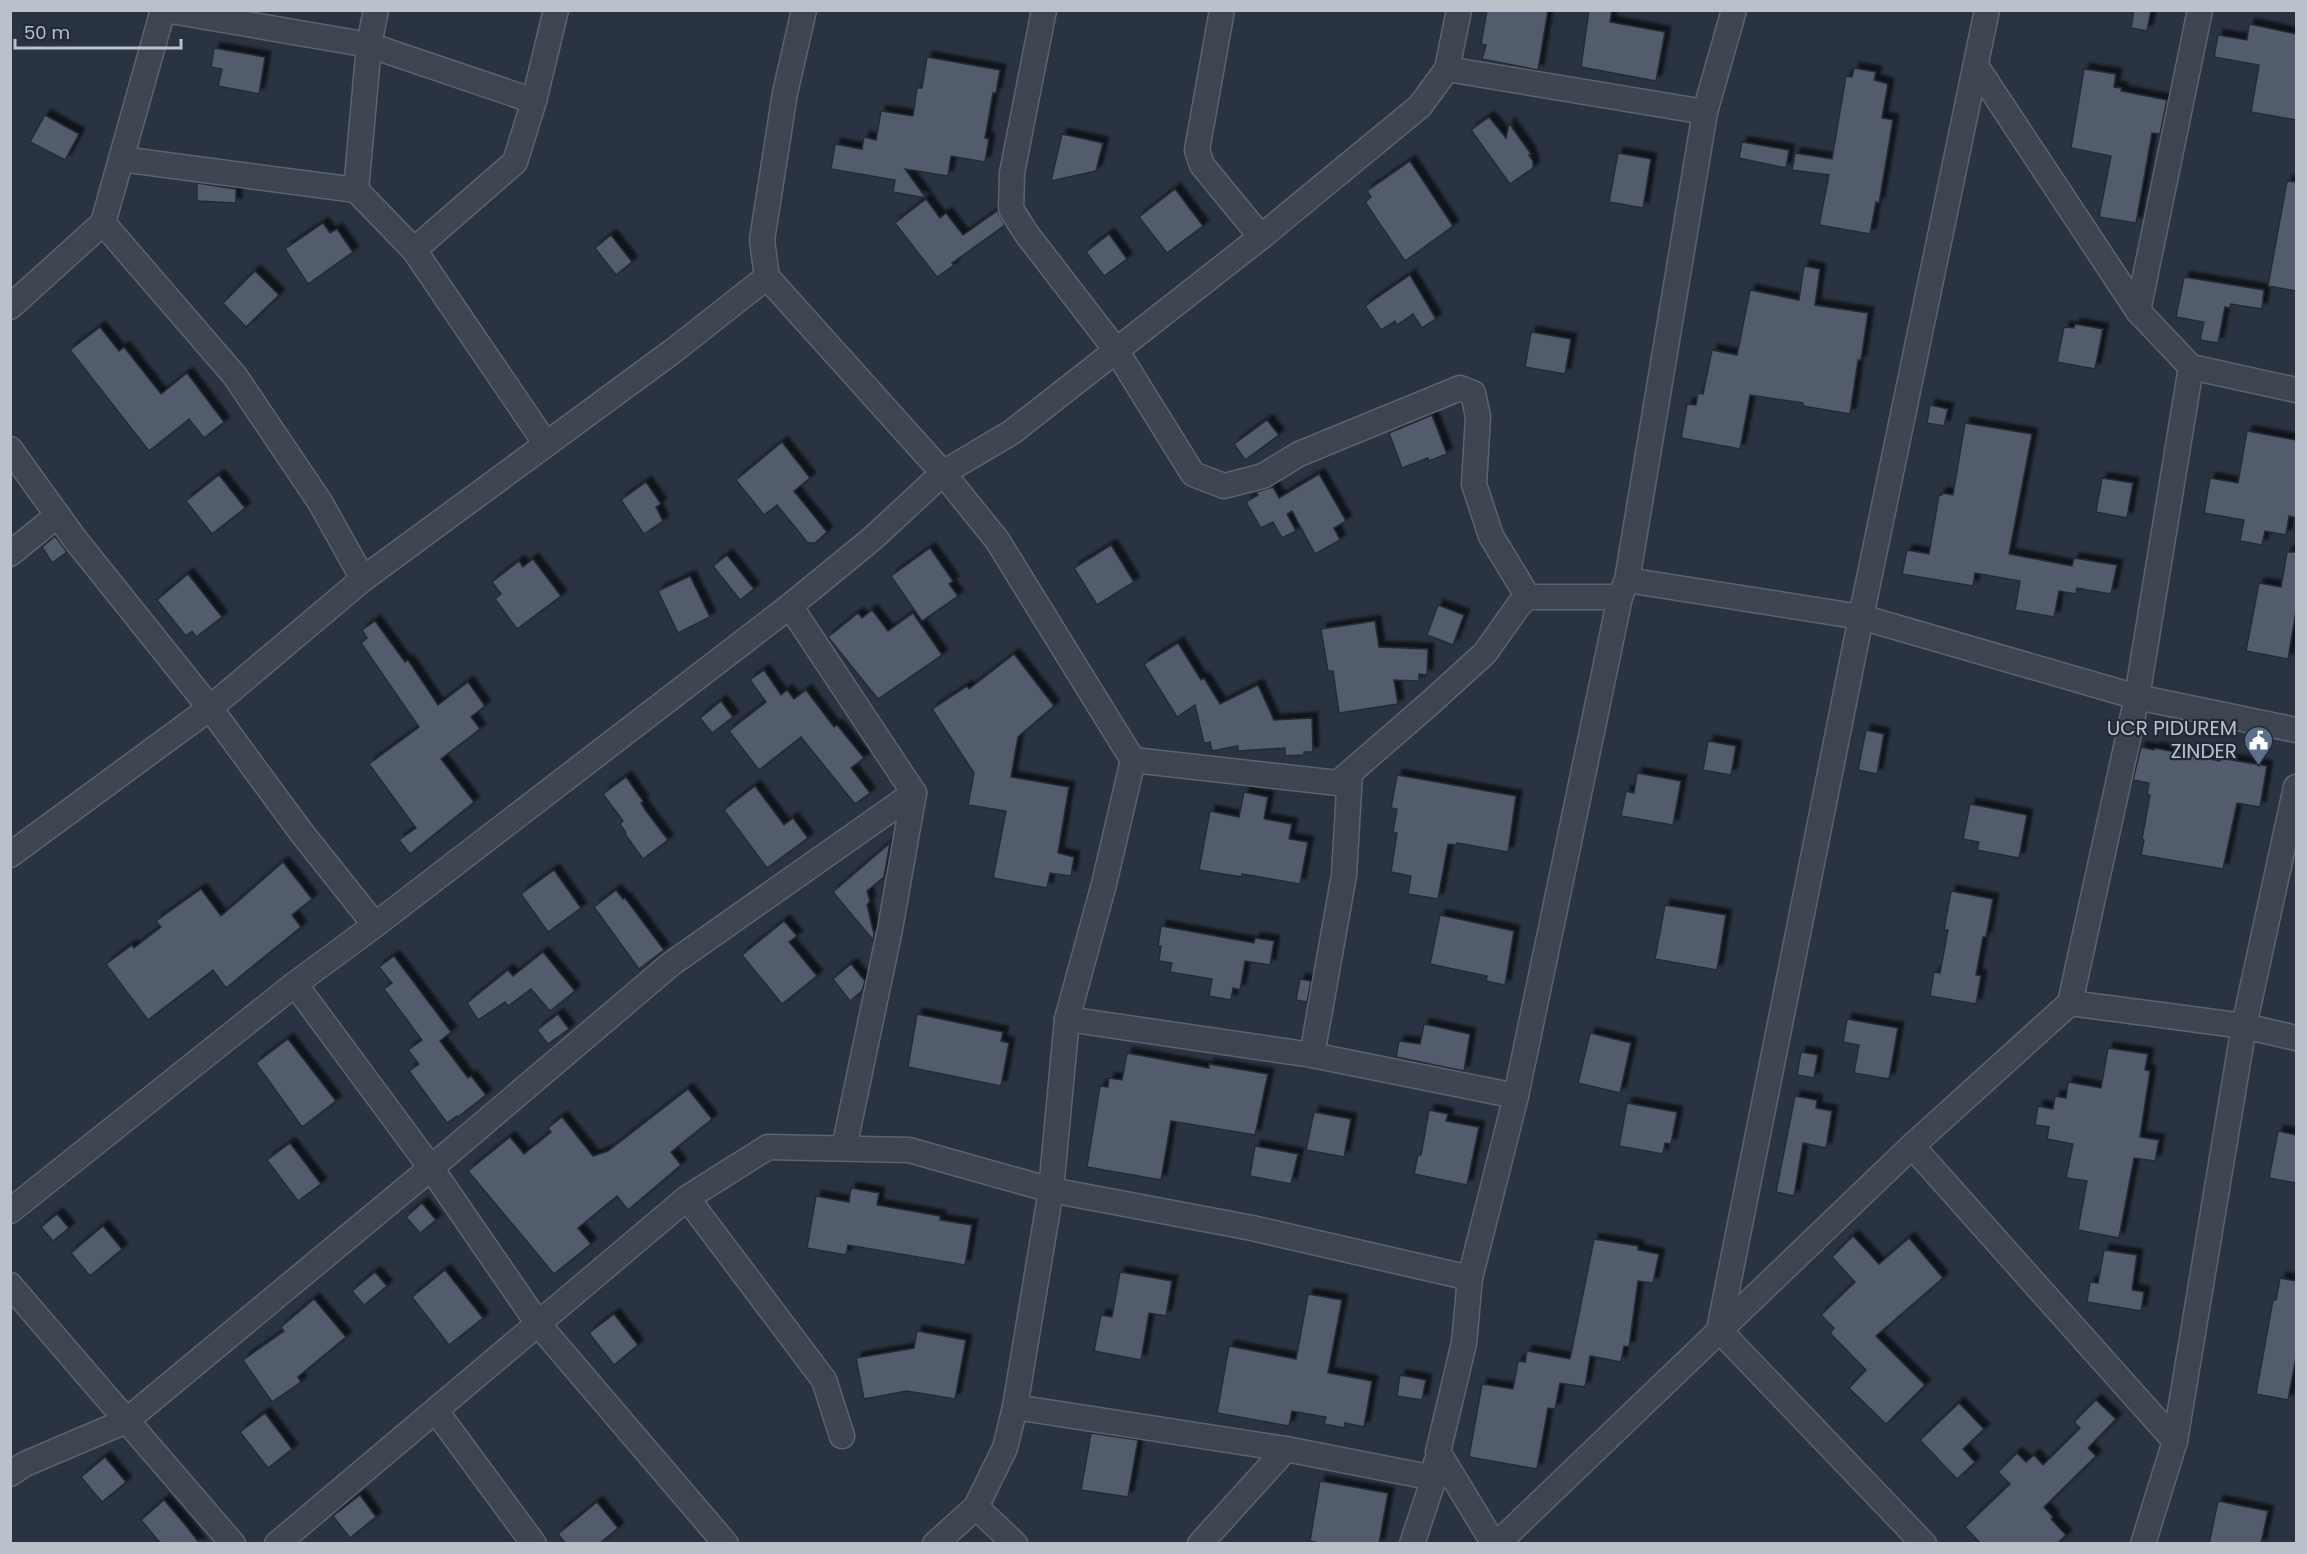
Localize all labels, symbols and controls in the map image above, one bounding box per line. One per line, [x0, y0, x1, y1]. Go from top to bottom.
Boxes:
scale bar [15, 12, 182, 50]
text: 50 m [24, 20, 70, 45]
place label: UCR PIDUREM ZINDER [2107, 714, 2237, 765]
public building icon: UCR PIDUREM ZINDER [2242, 724, 2274, 766]

